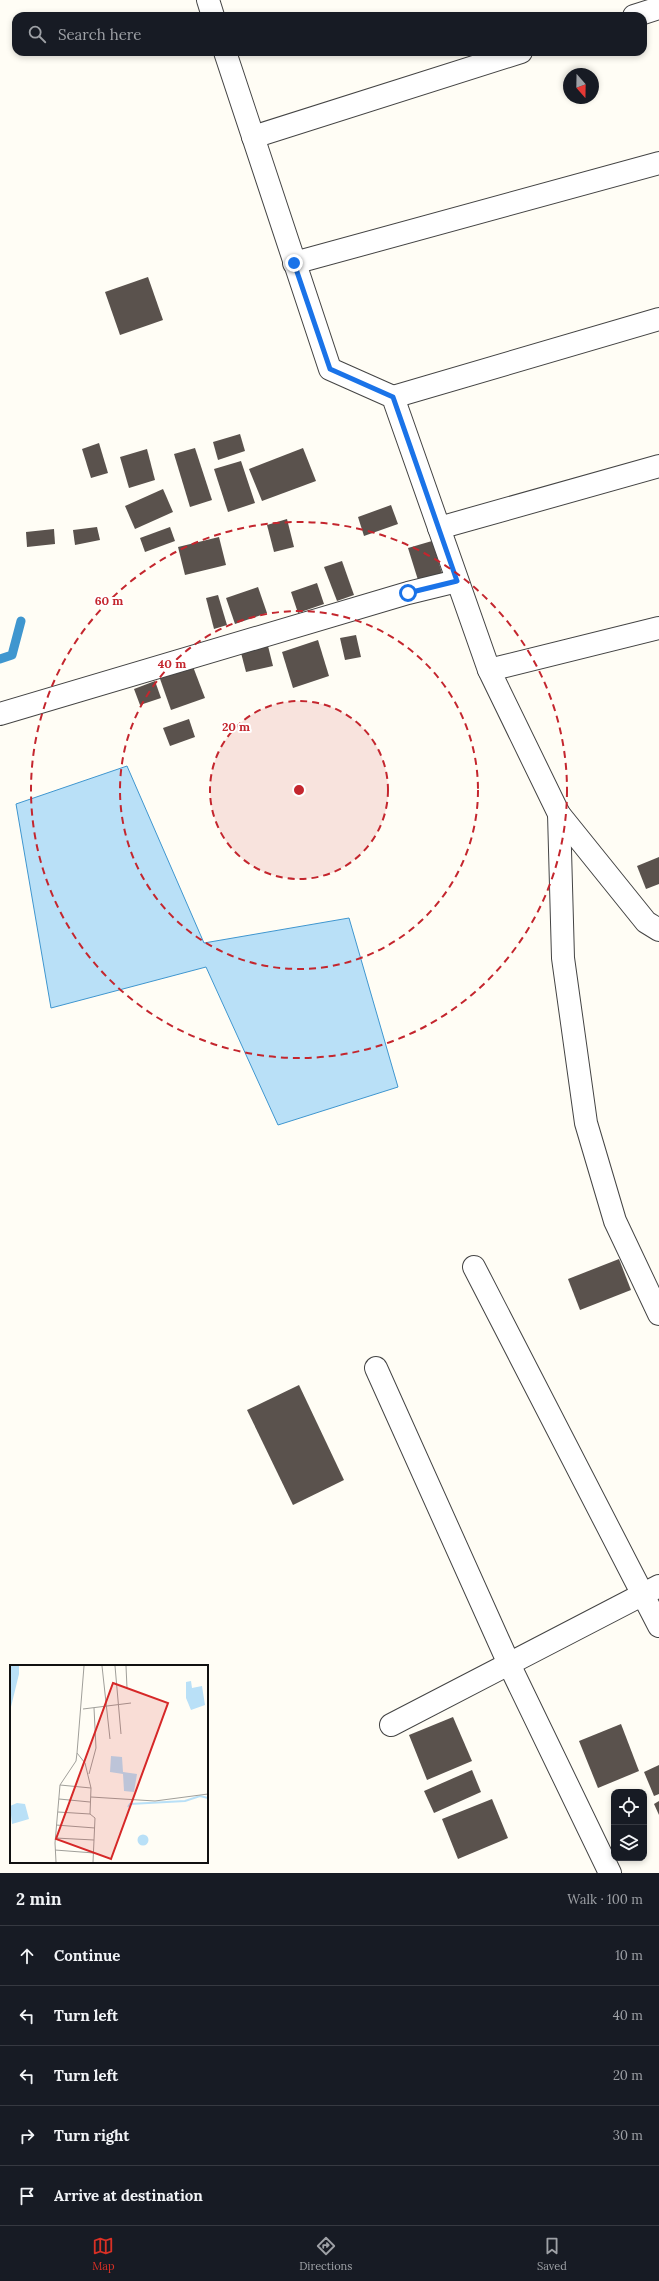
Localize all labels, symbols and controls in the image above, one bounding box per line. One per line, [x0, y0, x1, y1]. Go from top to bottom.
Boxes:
search box [12, 12, 647, 56]
icon: search [26, 23, 48, 45]
text: Search here [58, 25, 141, 44]
north arrow [563, 68, 599, 104]
route end [285, 254, 303, 272]
route start [399, 584, 417, 602]
text: 60 m [95, 593, 123, 608]
text: 40 m [158, 656, 186, 671]
text: 20 m [222, 719, 250, 734]
centre of rings [292, 783, 306, 797]
inset map [10, 1665, 208, 1863]
map controls [611, 1789, 647, 1861]
button: locate [611, 1789, 647, 1825]
button: layers [611, 1825, 647, 1861]
text: 2 min [16, 1888, 62, 1910]
text: Walk · 100 m [567, 1891, 643, 1908]
icon: ahead [16, 1945, 38, 1967]
text: Continue [54, 1946, 120, 1965]
text: 10 m [615, 1947, 643, 1964]
icon: left [16, 2005, 38, 2027]
text: Turn left [54, 2006, 118, 2025]
text: 40 m [613, 2007, 643, 2024]
icon: left [16, 2065, 38, 2087]
text: Turn left [54, 2066, 118, 2085]
text: 20 m [613, 2067, 643, 2084]
icon: right [16, 2125, 38, 2147]
text: Turn right [54, 2126, 130, 2145]
text: 30 m [613, 2127, 643, 2144]
icon: arrive [16, 2185, 38, 2207]
text: Arrive at destination [54, 2186, 203, 2205]
tab: Map [92, 2235, 115, 2273]
tab: Directions [299, 2235, 352, 2273]
tab: Saved [537, 2235, 567, 2273]

